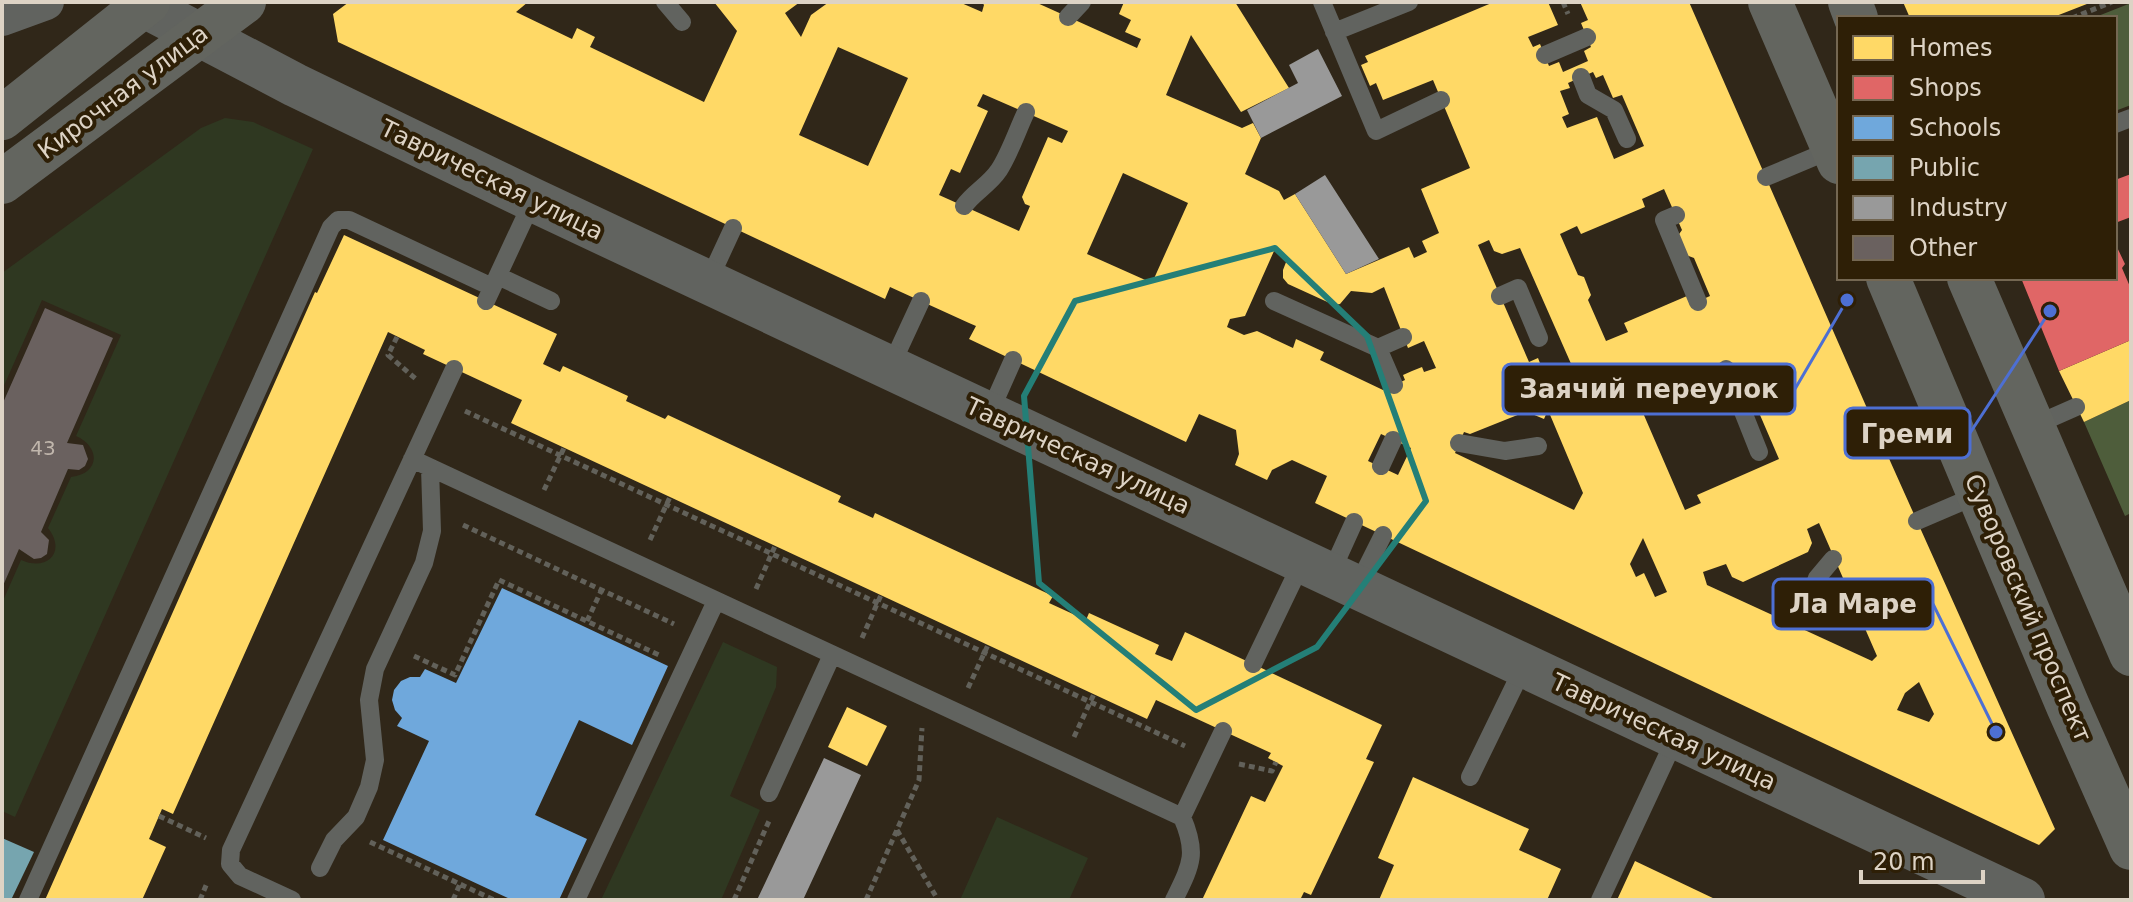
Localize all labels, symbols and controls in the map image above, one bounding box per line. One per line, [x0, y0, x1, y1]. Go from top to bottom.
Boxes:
legend [1837, 16, 2117, 280]
street label: Кирочная улица [33, 19, 213, 165]
text: Homes [1909, 34, 1992, 62]
text: Shops [1909, 74, 1982, 102]
street label: Таврическая улица [375, 114, 608, 246]
text: Schools [1909, 114, 2001, 142]
text: Public [1909, 154, 1980, 182]
text: Industry [1909, 194, 2008, 222]
text: Other [1909, 234, 1977, 262]
callout: Заячий переулок [1503, 364, 1795, 414]
text: Заячий переулок [1519, 374, 1779, 404]
street label: Таврическая улица [961, 391, 1194, 520]
callout: Греми [1845, 408, 1970, 458]
text: Греми [1861, 419, 1953, 449]
house number: 43 [30, 436, 56, 460]
street label: Суворовский проспект [1959, 470, 2097, 746]
callout: Ла Маре [1773, 579, 1933, 629]
text: Ла Маре [1789, 589, 1917, 619]
street label: Таврическая улица [1547, 667, 1780, 796]
scale bar [1861, 834, 1983, 884]
text: 20 m [1873, 848, 1935, 876]

